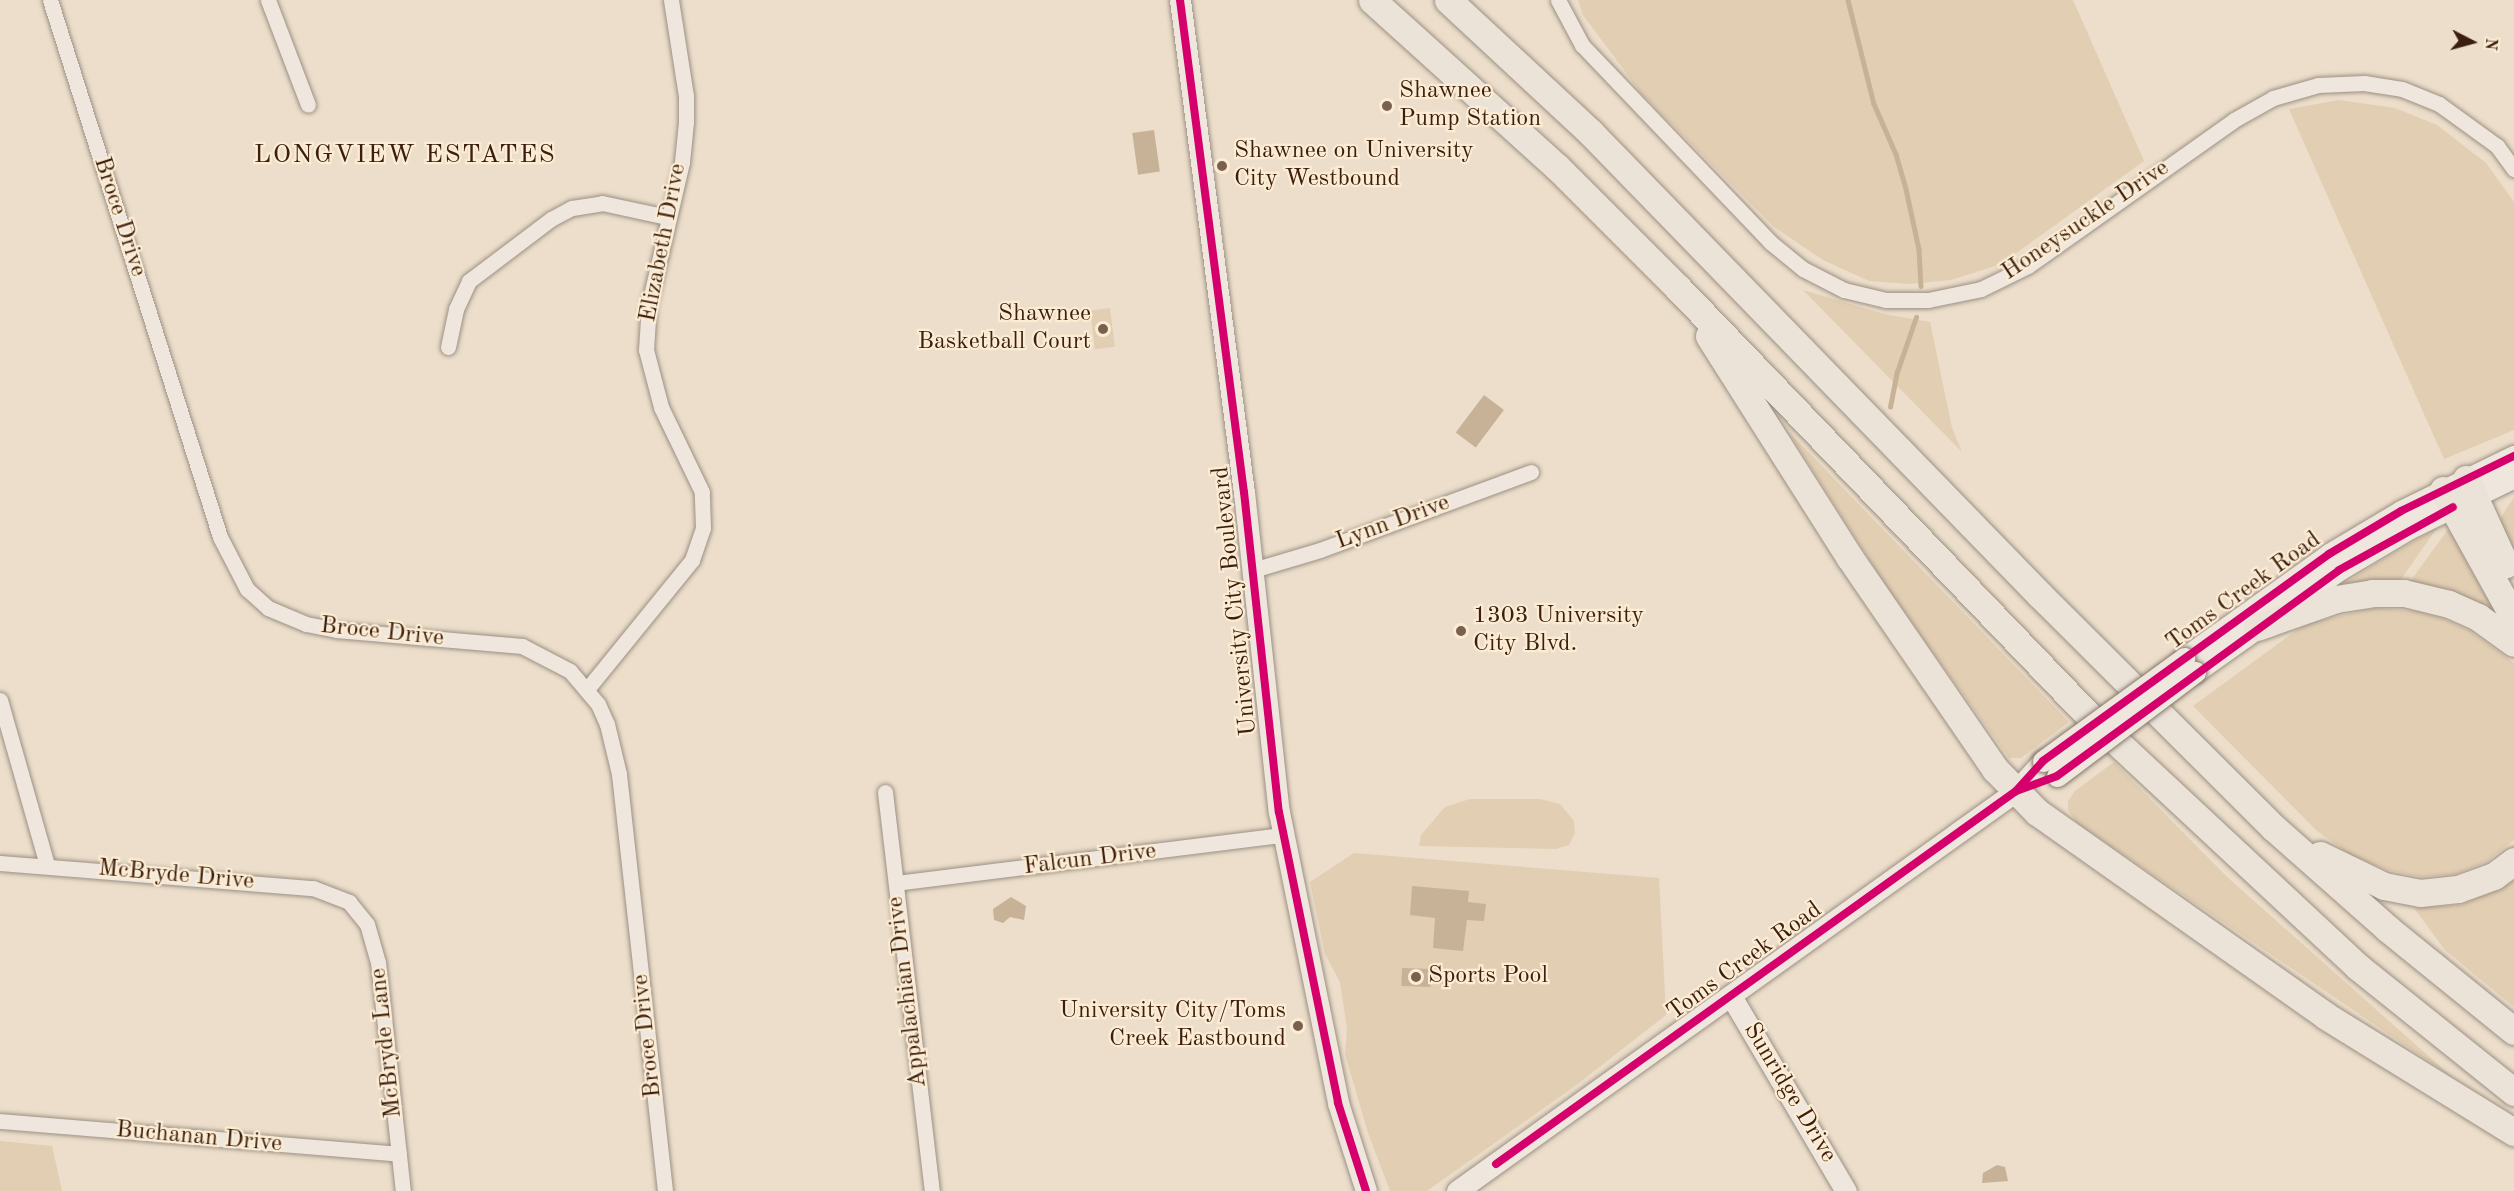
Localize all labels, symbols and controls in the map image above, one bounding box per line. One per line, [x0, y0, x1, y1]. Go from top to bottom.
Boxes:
north arrow [2442, 12, 2502, 72]
text: N [2481, 37, 2498, 51]
place label: Shawnee Pump Station [1399, 78, 1541, 134]
marker: Shawnee Pump Station [1380, 99, 1394, 113]
place label: Shawnee on University City Westbound [1234, 138, 1474, 194]
district label: LONGVIEW ESTATES [254, 140, 556, 172]
street label: Broce Drive [86, 154, 152, 280]
street label: Honeysuckle Drive [1997, 154, 2175, 288]
marker: Shawnee on University City Westbound [1215, 159, 1229, 173]
street label: Elizabeth Drive [634, 161, 694, 325]
place label: Shawnee Basketball Court [917, 301, 1091, 357]
marker: Shawnee Basketball Court [1096, 322, 1110, 336]
street label: University City Boulevard [1208, 465, 1264, 737]
street label: Lynn Drive [1332, 489, 1454, 557]
street label: Toms Creek Road [2161, 526, 2327, 658]
place label: 1303 University City Blvd. [1473, 603, 1644, 659]
street label: Broce Drive [319, 612, 445, 654]
marker: 1303 University City Blvd. [1454, 624, 1468, 638]
street label: Falcun Drive [1022, 838, 1158, 882]
street label: McBryde Drive [97, 855, 255, 897]
street label: Appalachian Drive [882, 895, 934, 1089]
street label: Toms Creek Road [1662, 896, 1828, 1028]
place label: Sports Pool [1428, 963, 1548, 991]
street label: McBryde Lane [365, 967, 409, 1119]
marker: Sports Pool [1409, 970, 1423, 984]
street label: Broce Drive [627, 973, 669, 1099]
place label: University City/Toms Creek Eastbound [1059, 998, 1286, 1054]
street label: Sunridge Drive [1736, 1018, 1842, 1168]
marker: University City/Toms Creek Eastbound [1291, 1019, 1305, 1033]
street label: Buchanan Drive [115, 1116, 283, 1160]

